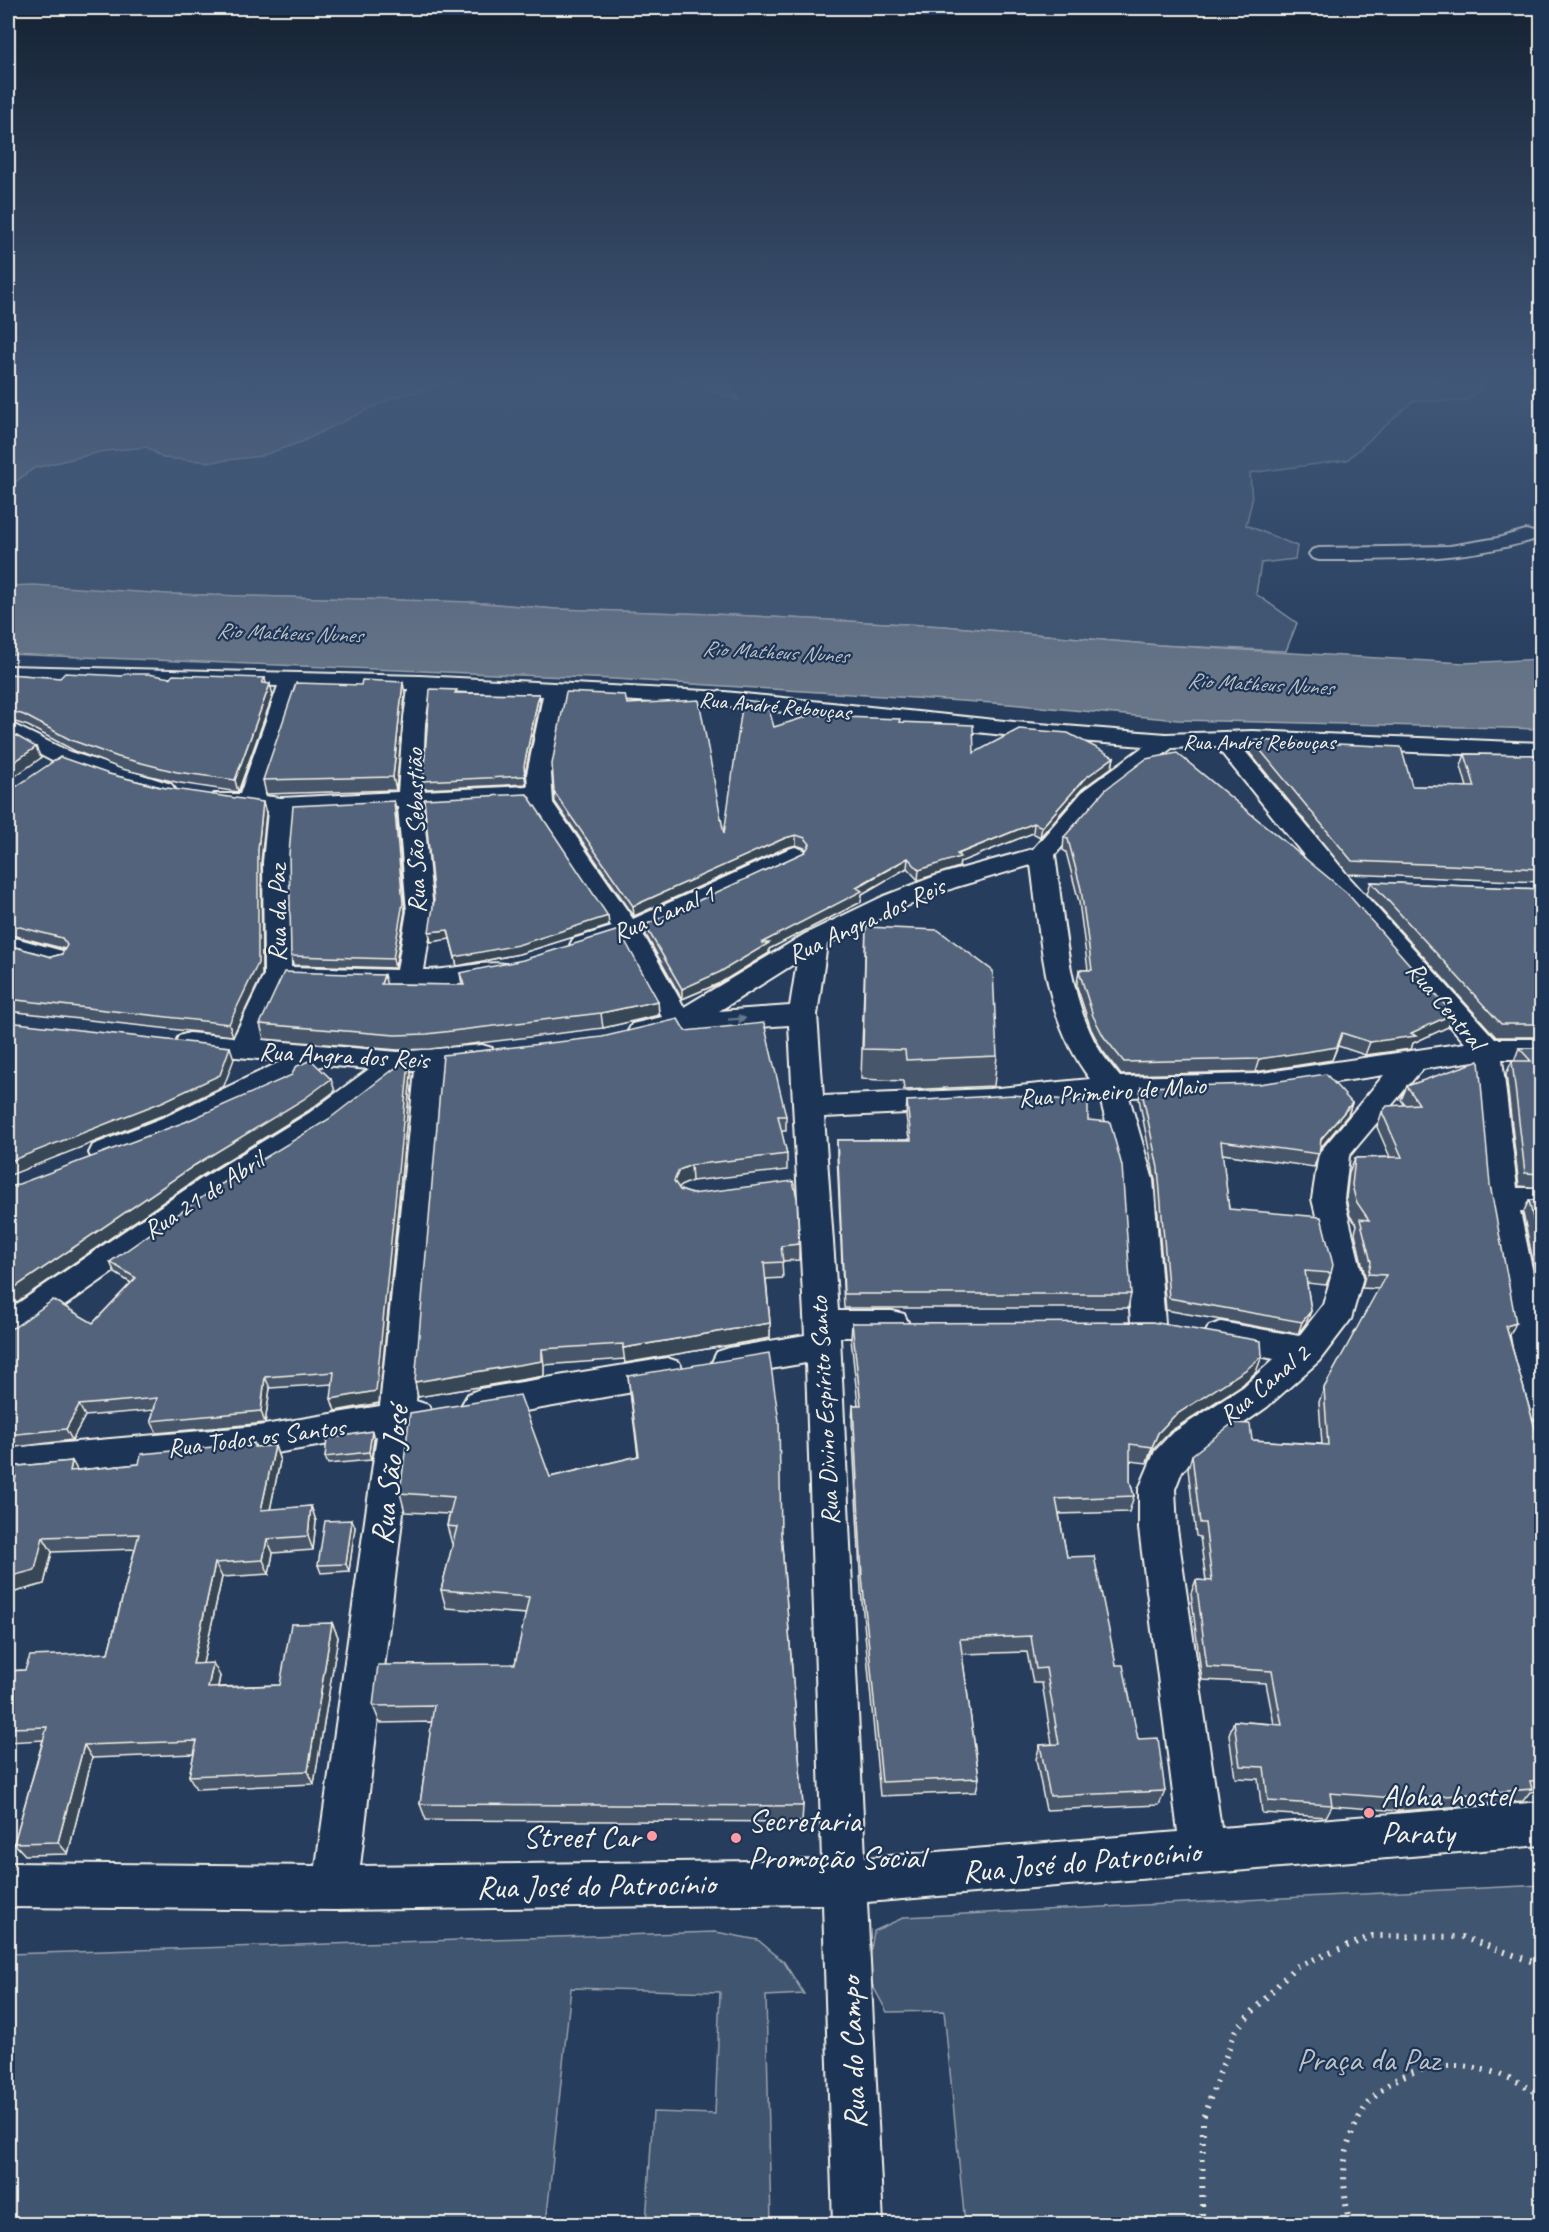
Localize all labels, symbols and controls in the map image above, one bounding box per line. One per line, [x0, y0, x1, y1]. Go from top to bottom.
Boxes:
water label: Rio Matheus Nunes [216, 616, 365, 650]
water label: Rio Matheus Nunes [702, 634, 852, 670]
water label: Rio Matheus Nunes [1187, 666, 1337, 702]
street label: Rua André Rebouças [698, 685, 855, 727]
street label: Rua André Rebouças [1183, 728, 1338, 756]
street label: Rua São Sebastião [398, 746, 433, 914]
street label: Rua da Paz [261, 862, 294, 962]
street label: Rua Angra dos Reis [782, 869, 952, 971]
street label: Rua Canal 1 [607, 877, 721, 950]
street label: Rua Central [1399, 954, 1495, 1060]
one-way arrow [728, 1015, 747, 1024]
street label: Rua Angra dos Reis [258, 1035, 432, 1077]
street label: Rua Primeiro de Maio [1017, 1068, 1209, 1115]
street label: Rua 21 de Abril [137, 1142, 274, 1247]
street label: Rua Divino Espírito Santo [802, 1294, 847, 1526]
street label: Rua Canal 2 [1212, 1336, 1318, 1432]
street label: Rua São José [361, 1399, 419, 1547]
street label: Rua Todos os Santos [165, 1410, 349, 1465]
place label: Aloha hostel Paraty [1381, 1775, 1518, 1853]
place label: Secretaria Promoção Social [748, 1800, 930, 1878]
marker: Aloha hostel Paraty [1362, 1806, 1376, 1820]
place label: Street Car [523, 1816, 643, 1857]
marker: Street Car [645, 1829, 659, 1843]
street label: Rua José do Patrocínio [960, 1830, 1206, 1892]
marker: Secretaria Promoção Social [729, 1831, 743, 1845]
street label: Rua José do Patrocínio [476, 1863, 720, 1908]
street label: Rua do Campo [829, 1972, 876, 2130]
park label: Praça da Paz [1296, 2039, 1443, 2080]

